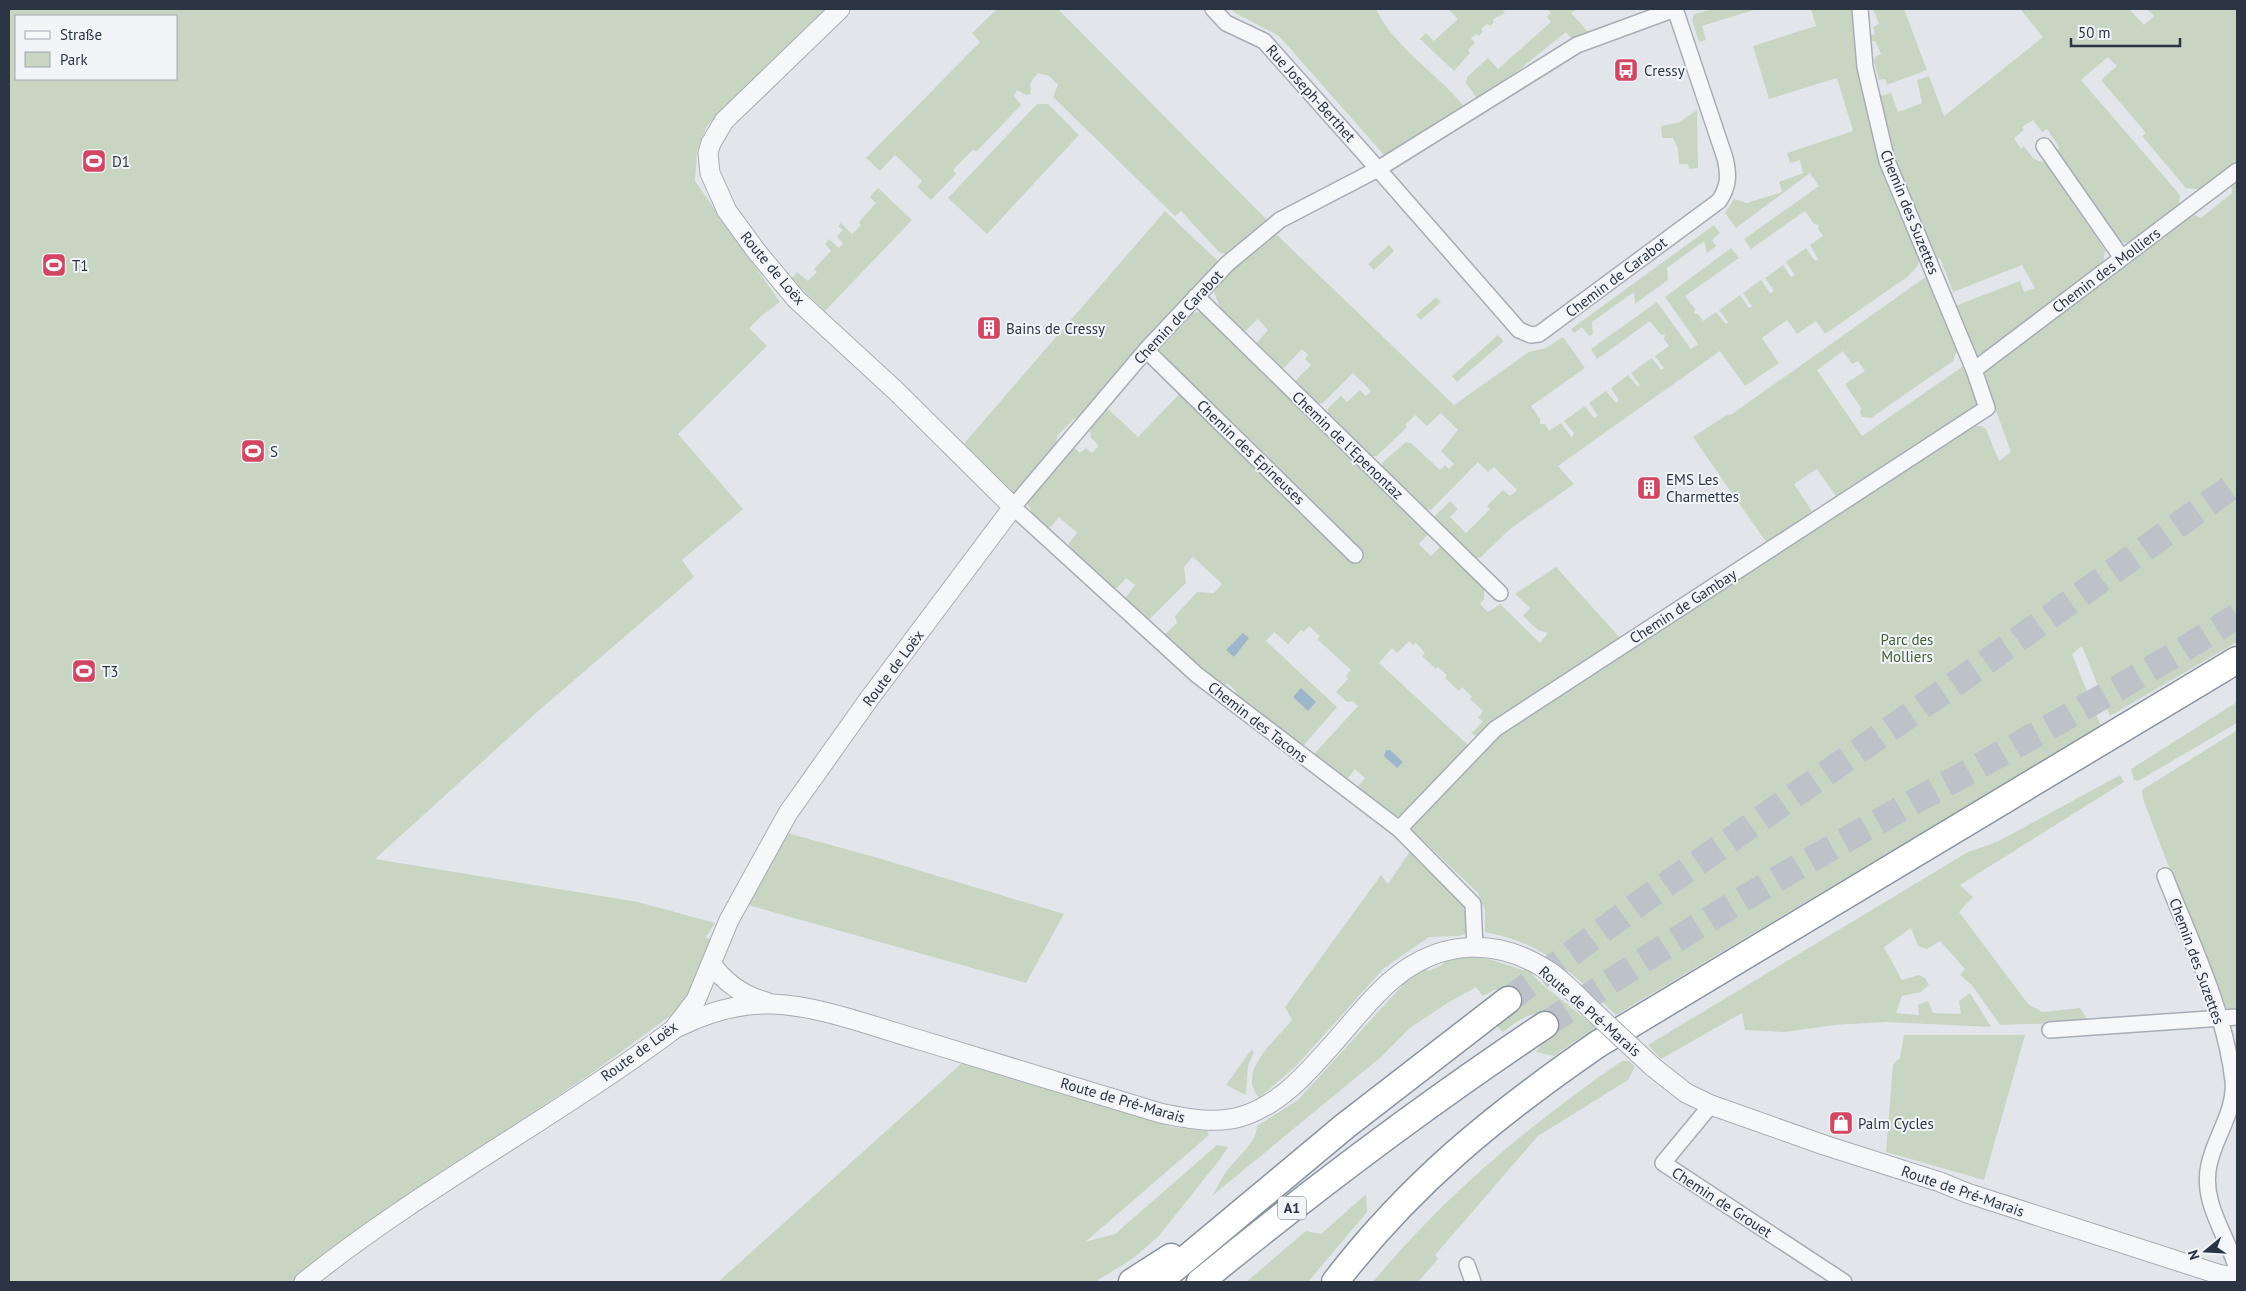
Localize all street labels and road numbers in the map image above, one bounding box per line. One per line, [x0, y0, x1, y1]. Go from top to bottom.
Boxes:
street label: Rue Joseph-Berthet [1262, 40, 1360, 146]
street label: Chemin des Suzettes [1876, 147, 1944, 277]
street label: Chemin des Molliers [2048, 223, 2164, 317]
street label: Route de Loëx [737, 227, 810, 309]
street label: Chemin de Carabot [1562, 233, 1670, 321]
street label: Chemin de Carabot [1129, 266, 1227, 368]
street label: Chemin de l'Epenontaz [1288, 387, 1408, 503]
street label: Chemin des Epineuses [1193, 395, 1309, 509]
street label: Chemin de Gambay [1626, 564, 1740, 648]
street label: Route de Loëx [858, 626, 928, 710]
street label: Chemin des Tacons [1204, 677, 1312, 767]
street label: Chemin des Suzettes [2165, 895, 2229, 1027]
street label: Route de Pré-Marais [1535, 962, 1645, 1060]
street label: Route de Loëx [597, 1017, 681, 1085]
street label: Route de Pré-Marais [1059, 1073, 1187, 1127]
street label: Route de Pré-Marais [1899, 1161, 2027, 1221]
street label: Chemin de Grouet [1668, 1163, 1776, 1241]
road number: A1 [1278, 1196, 1306, 1220]

